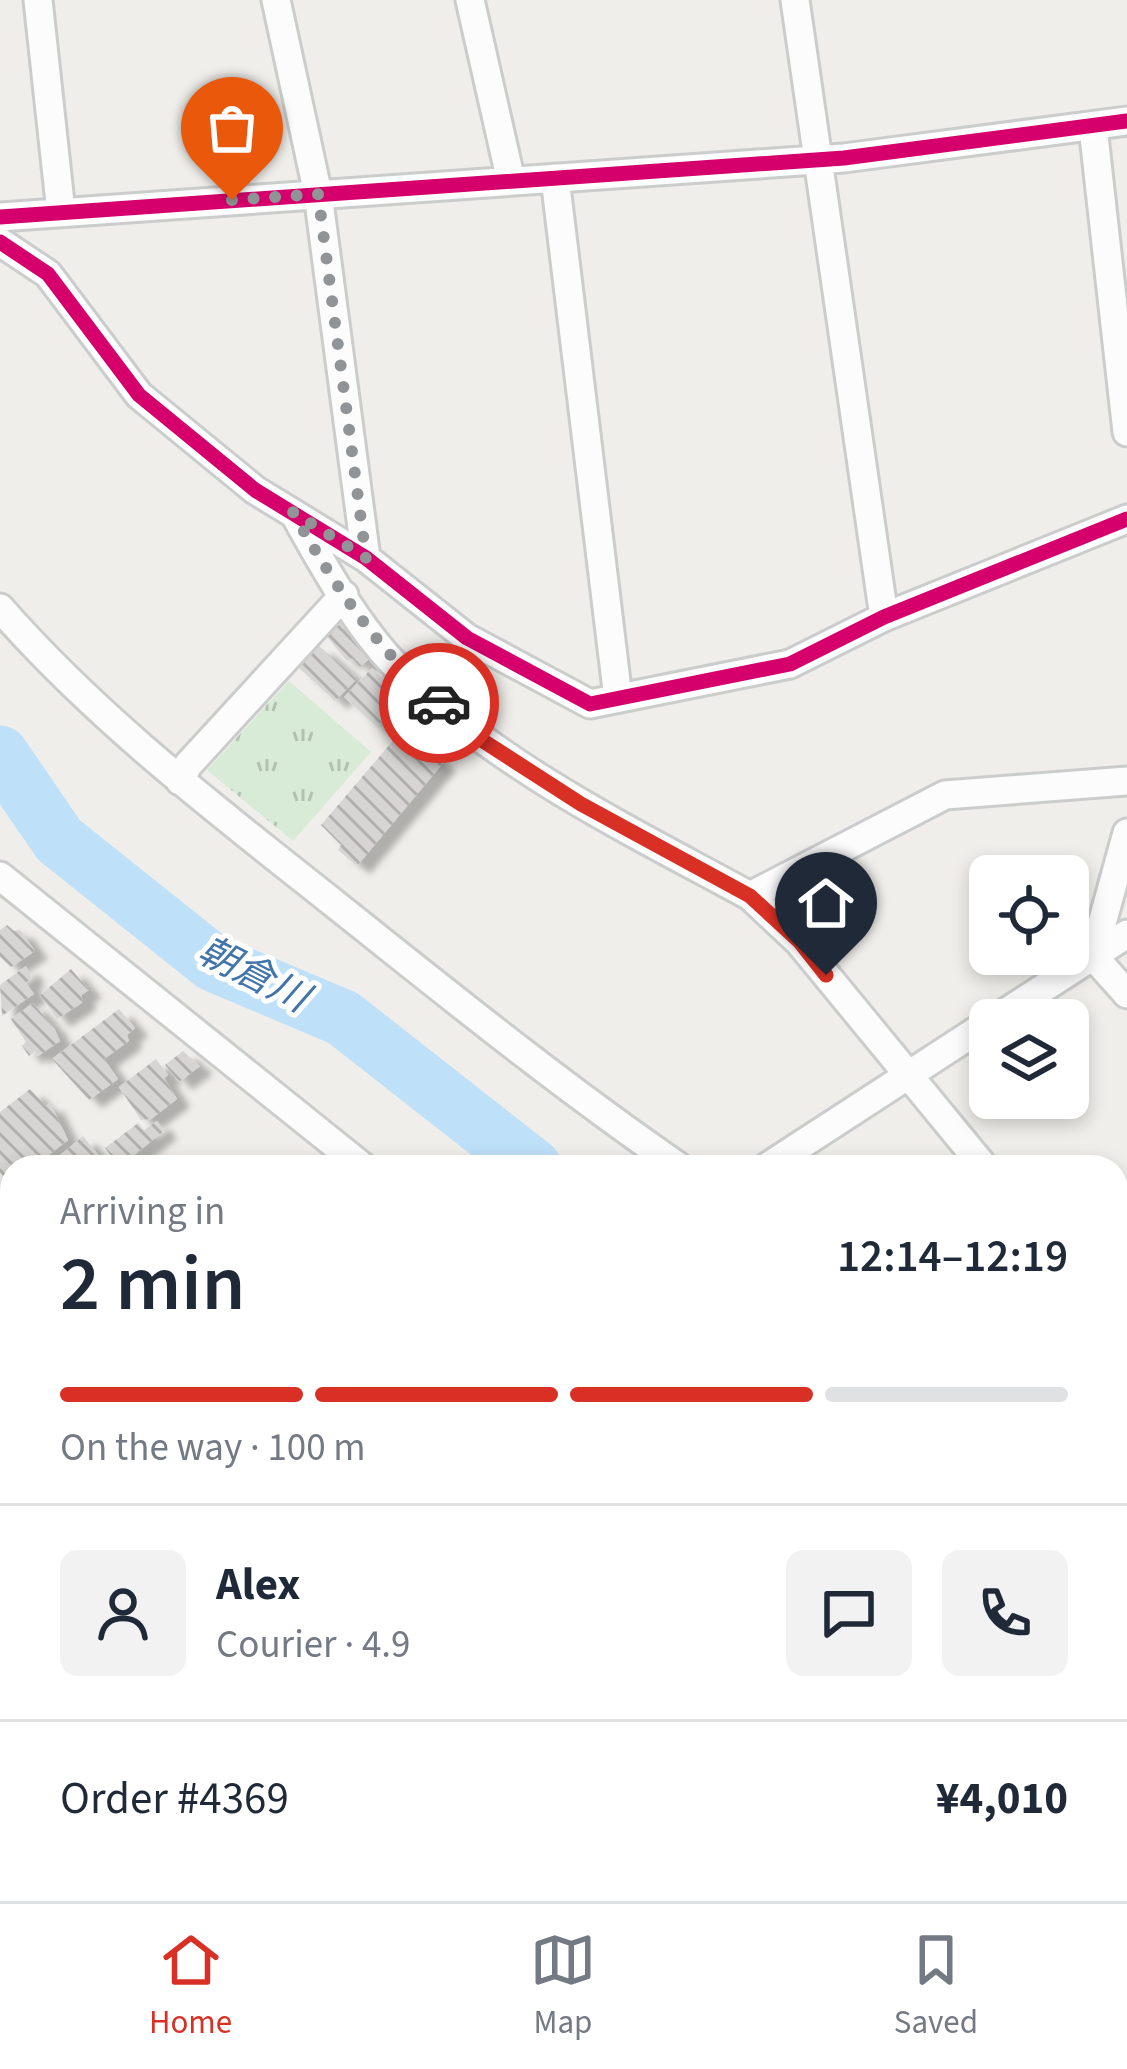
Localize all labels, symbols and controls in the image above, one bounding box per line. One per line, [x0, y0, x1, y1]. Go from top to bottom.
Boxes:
pin [181, 77, 283, 200]
icon: bag [199, 95, 265, 161]
courier [379, 643, 499, 763]
icon: car [406, 670, 472, 736]
pin [775, 852, 877, 975]
map controls [969, 855, 1089, 1119]
button: locate [969, 855, 1089, 975]
icon: home [793, 870, 859, 936]
water label: 朝倉川 [188, 923, 321, 1028]
button: layers [969, 999, 1089, 1119]
text: Arriving in [60, 1184, 225, 1240]
text: 12:14–12:19 [837, 1225, 1068, 1289]
text: 2 min [60, 1229, 245, 1340]
text: On the way · 100 m [60, 1420, 366, 1476]
button: person [60, 1550, 186, 1676]
button: chat [786, 1550, 912, 1676]
button: phone [942, 1550, 1068, 1676]
text: Alex [216, 1553, 300, 1617]
text: Courier · 4.9 [216, 1617, 410, 1673]
text: Order #4369 [60, 1767, 289, 1831]
text: ¥4,010 [936, 1767, 1068, 1831]
tab: Home [149, 1927, 232, 2046]
tab: Map [530, 1927, 596, 2046]
tab: Saved [894, 1927, 978, 2046]

